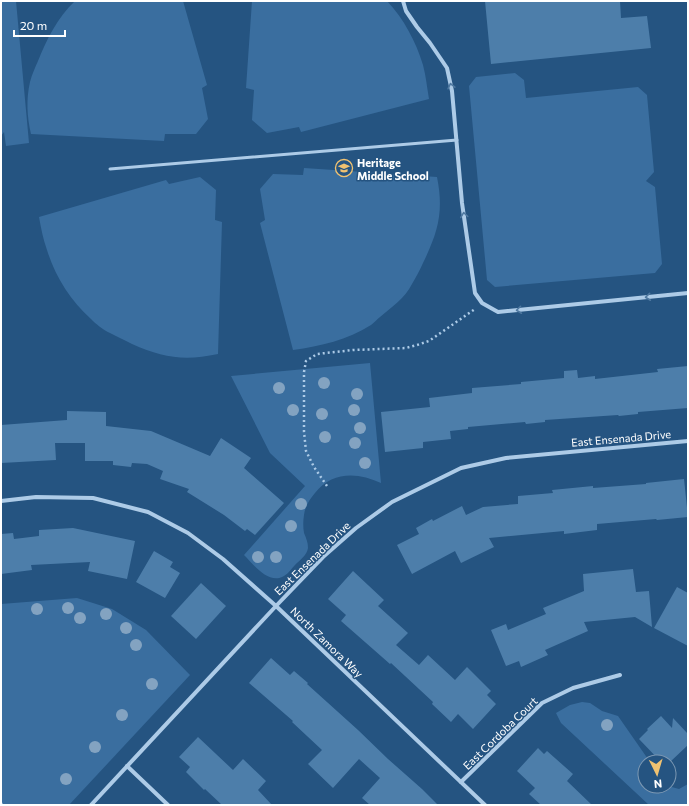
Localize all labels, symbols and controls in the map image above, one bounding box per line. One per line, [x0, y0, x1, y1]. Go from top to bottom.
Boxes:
scale bar [14, 12, 65, 38]
text: 20 m [20, 18, 47, 32]
one-way arrow [447, 83, 456, 90]
place label: Heritage Middle School [357, 156, 429, 182]
school or university icon: Heritage Middle School [334, 158, 354, 178]
one-way arrow [460, 212, 469, 219]
one-way arrow [645, 292, 651, 301]
one-way arrow [516, 305, 522, 314]
street label: East Ensenada Drive [570, 427, 672, 449]
street label: East Ensenada Drive [271, 518, 353, 598]
street label: North Zamora Way [288, 604, 366, 680]
street label: East Cordoba Court [460, 694, 540, 772]
north arrow [637, 754, 677, 794]
text: N [653, 778, 663, 791]

